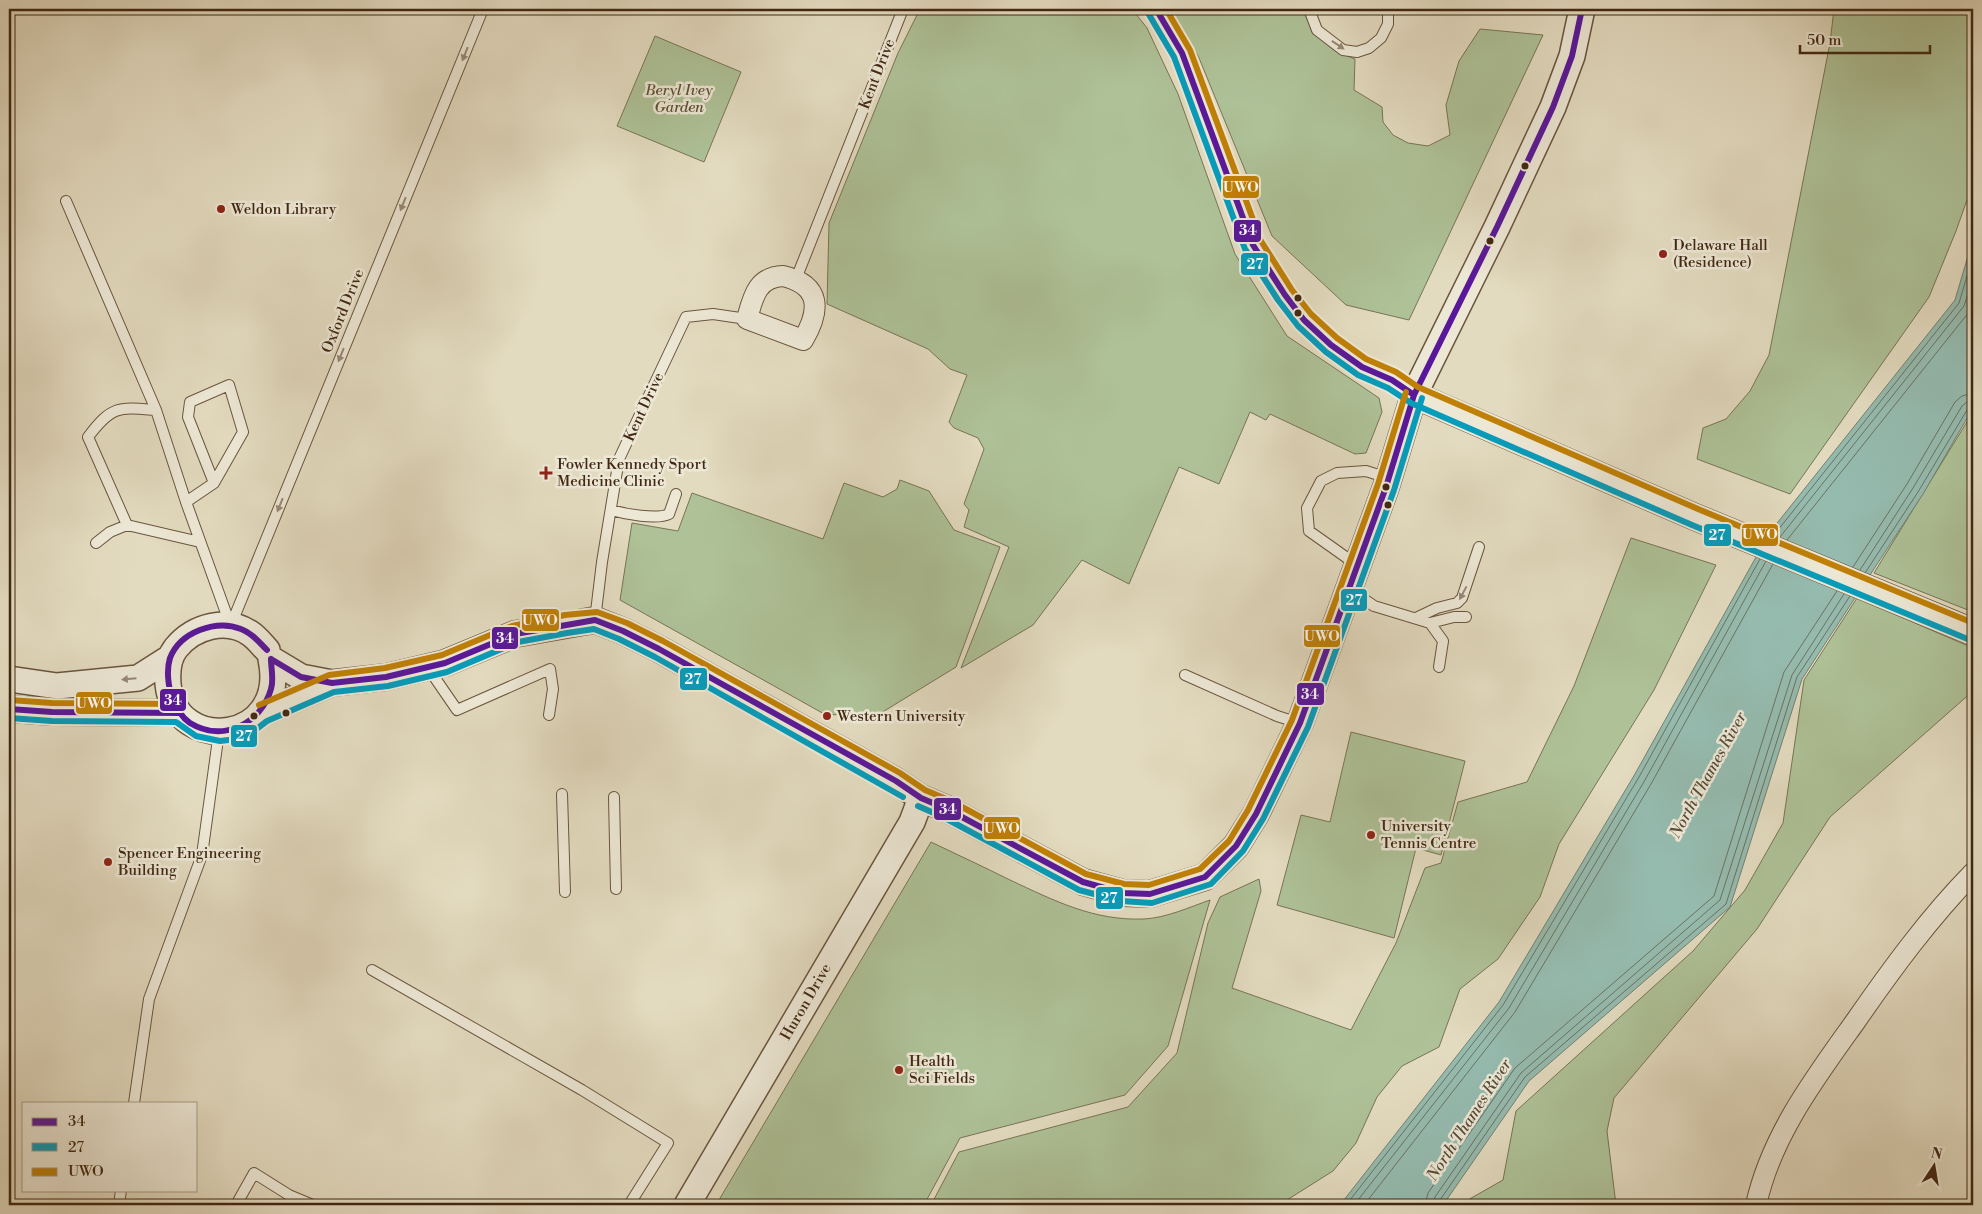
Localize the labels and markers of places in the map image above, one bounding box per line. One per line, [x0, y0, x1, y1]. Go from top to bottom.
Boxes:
unlabelled marker [1520, 161, 1530, 171]
place label: Weldon Library [230, 200, 337, 219]
marker: Weldon Library [215, 203, 227, 215]
unlabelled marker [1485, 236, 1495, 246]
place label: Delaware Hall (Residence) [1673, 236, 1768, 272]
marker: Delaware Hall (Residence) [1657, 248, 1669, 260]
unlabelled marker [1293, 293, 1303, 303]
unlabelled marker [1293, 308, 1303, 318]
place label: Fowler Kennedy Sport Medicine Clinic [557, 455, 707, 491]
marker: Fowler Kennedy Sport Medicine Clinic [539, 466, 553, 480]
unlabelled marker [1381, 482, 1391, 492]
unlabelled marker [1383, 500, 1393, 510]
place label: Western University [836, 707, 966, 726]
unlabelled marker [281, 708, 291, 718]
marker: Western University [821, 710, 833, 722]
unlabelled marker [249, 711, 259, 721]
place label: University Tennis Centre [1381, 817, 1476, 853]
marker: University Tennis Centre [1365, 829, 1377, 841]
place label: Spencer Engineering Building [117, 844, 261, 880]
marker: Spencer Engineering Building [102, 856, 114, 868]
place label: Health Sci Fields [909, 1052, 975, 1088]
marker: Health Sci Fields [893, 1064, 905, 1076]

